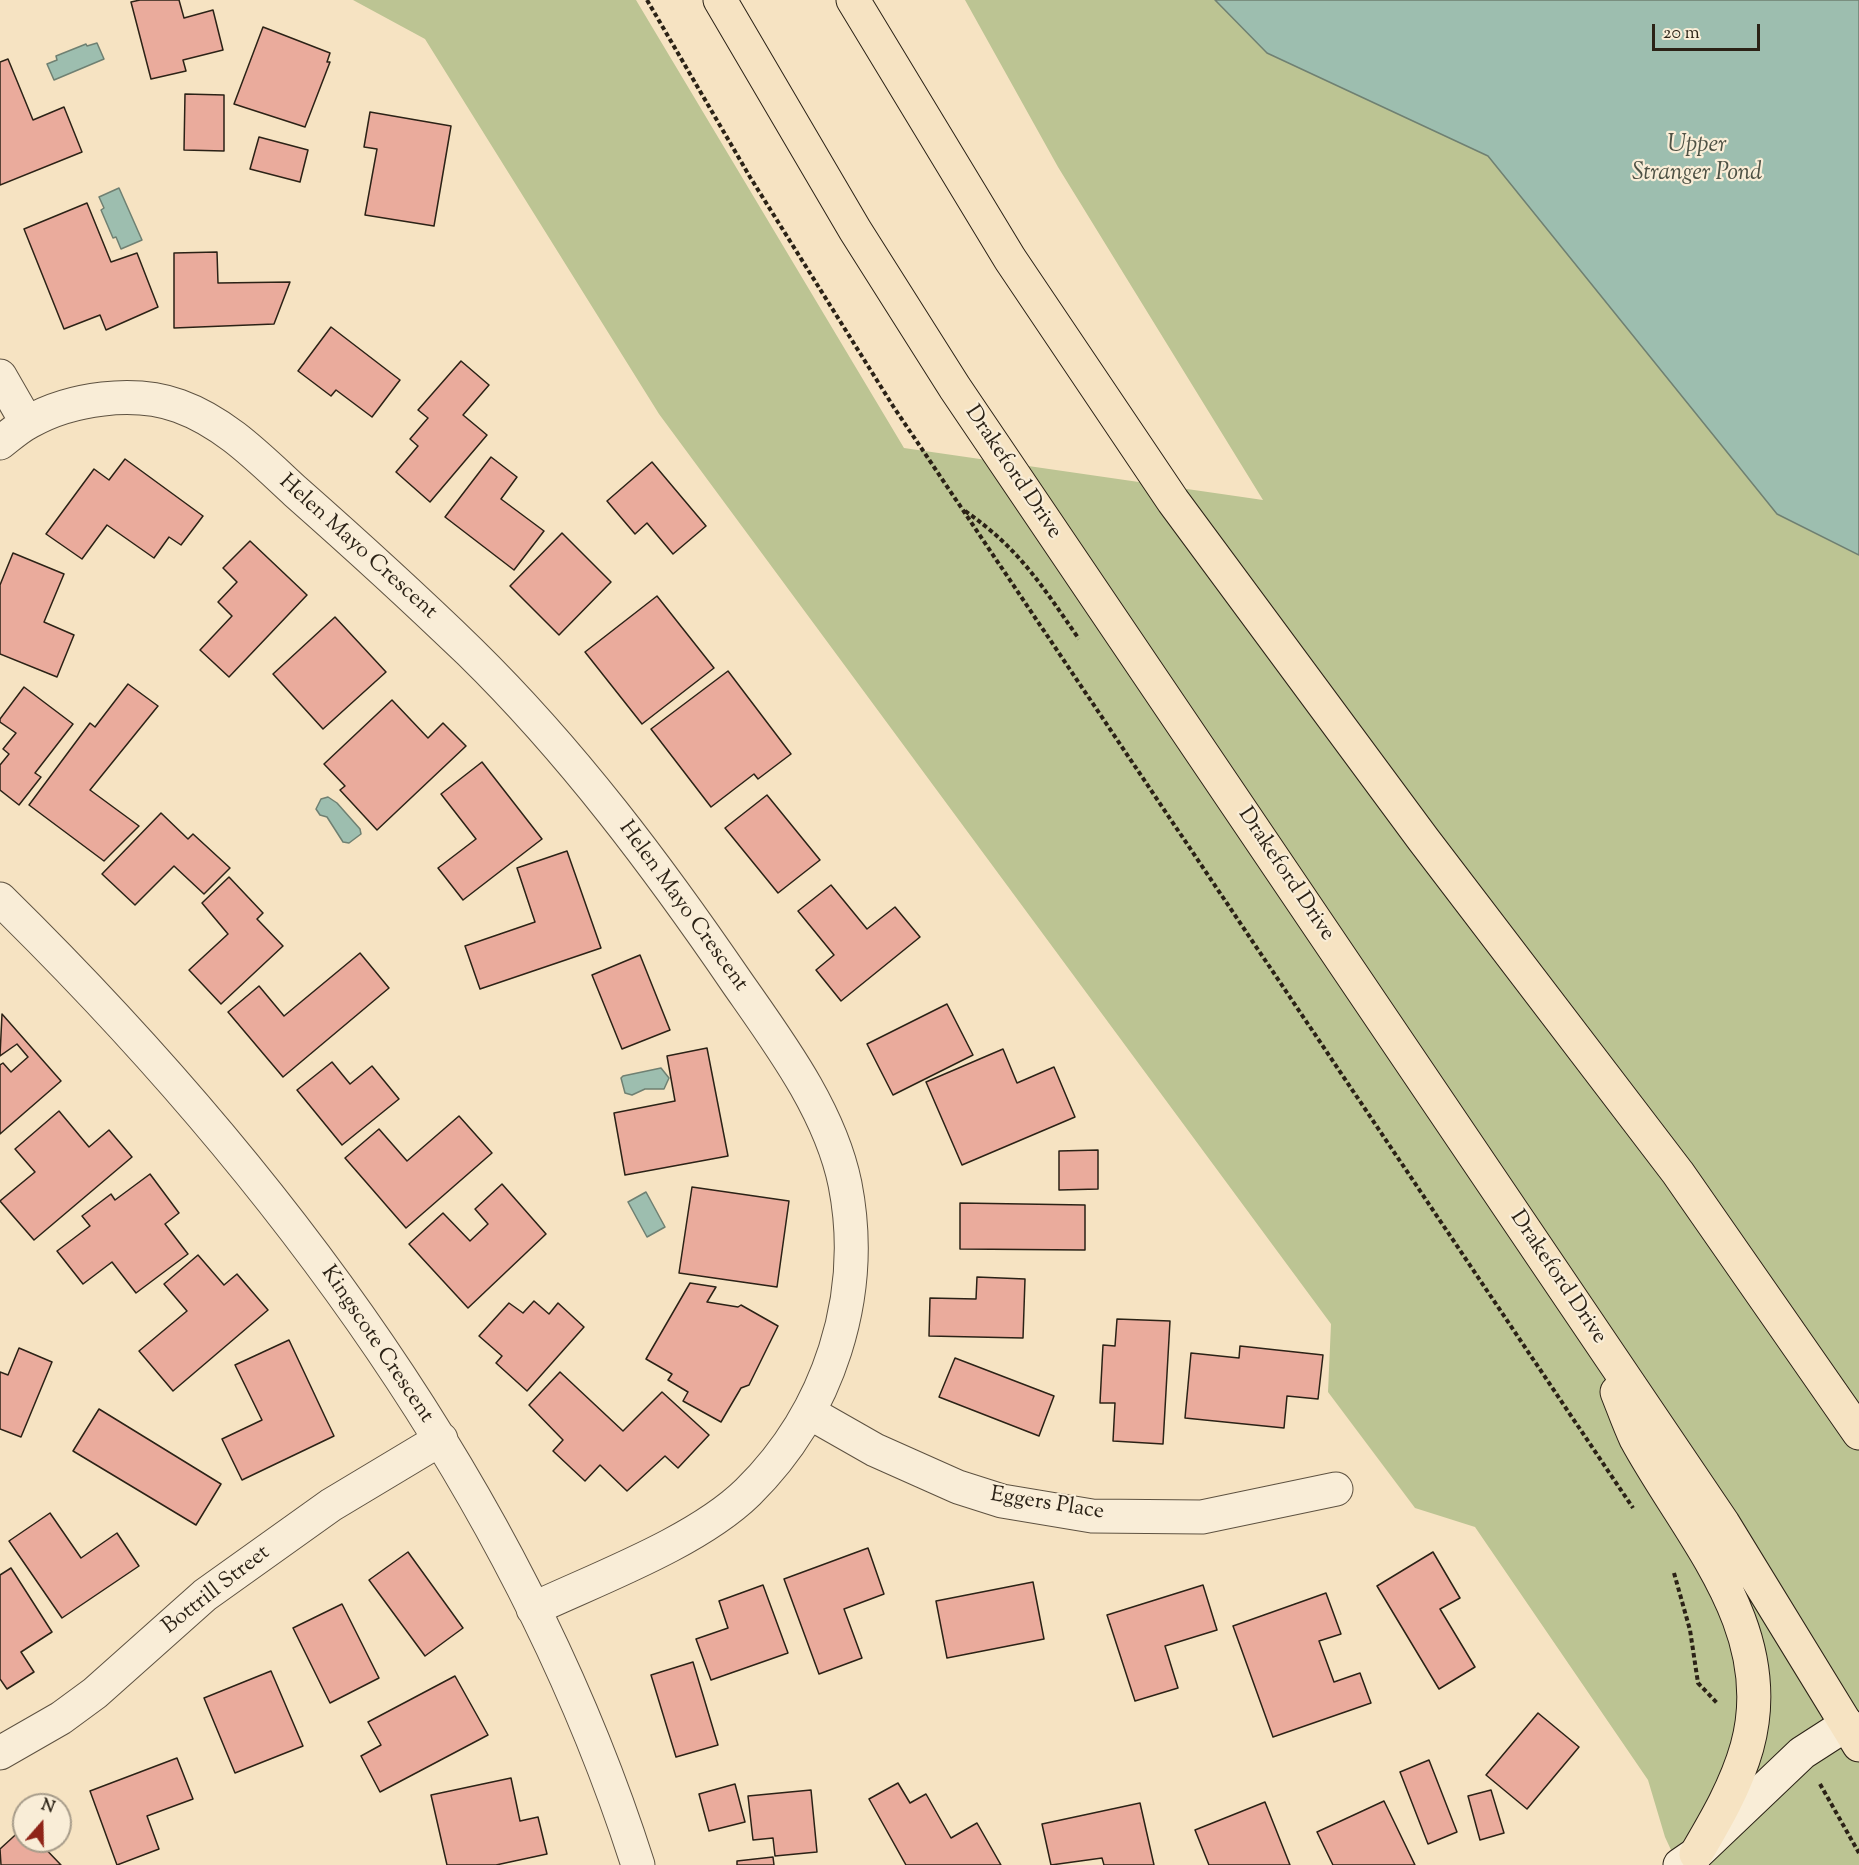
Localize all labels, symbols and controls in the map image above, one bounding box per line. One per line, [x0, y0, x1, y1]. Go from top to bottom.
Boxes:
scale bar [1655, 12, 1763, 50]
text: 20 m [1663, 21, 1700, 47]
water label: Upper Stranger Pond [1632, 133, 1762, 189]
street label: Drakeford Drive [958, 401, 1066, 545]
street label: Helen Mayo Crescent [272, 470, 442, 626]
street label: Drakeford Drive [1231, 803, 1339, 947]
street label: Helen Mayo Crescent [611, 817, 753, 997]
street label: Drakeford Drive [1503, 1206, 1611, 1350]
street label: Kingscote Crescent [314, 1261, 438, 1429]
street label: Eggers Place [988, 1483, 1106, 1527]
street label: Bottrill Street [158, 1541, 276, 1641]
north arrow [12, 1793, 72, 1853]
text: N [38, 1795, 58, 1820]

